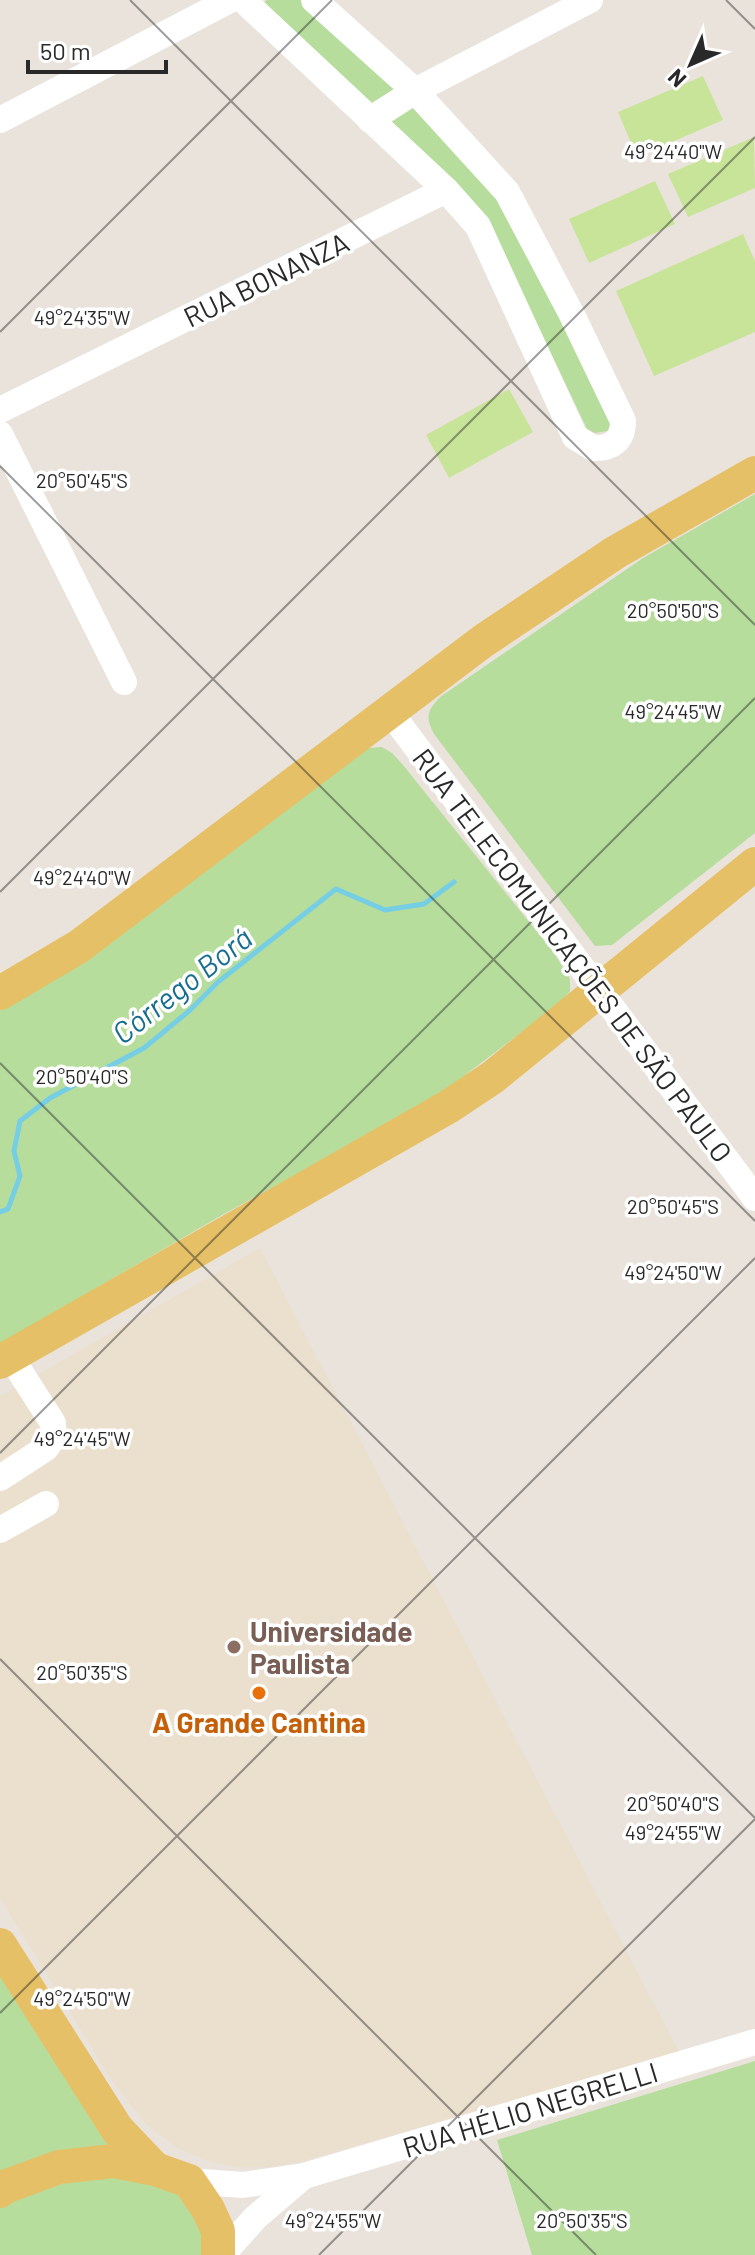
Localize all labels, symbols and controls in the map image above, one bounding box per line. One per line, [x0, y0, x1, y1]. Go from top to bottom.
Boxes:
scale bar [28, 24, 166, 74]
north arrow [651, 24, 731, 104]
text: 50 m [40, 36, 91, 65]
text: N [662, 64, 691, 93]
text: 49°24'40"W [624, 139, 722, 163]
street label: RUA BONANZA [178, 224, 354, 334]
text: 49°24'35"W [34, 305, 131, 329]
text: 20°50'45"S [36, 468, 128, 492]
text: 20°50'50"S [627, 598, 719, 622]
text: 49°24'45"W [624, 699, 722, 723]
street label: RUA TELECOMUNICAÇÕES DE SÃO PAULO [406, 741, 740, 1169]
text: 49°24'40"W [33, 865, 131, 889]
water label: Córrego Borá [104, 919, 258, 1050]
text: 20°50'40"S [36, 1064, 128, 1088]
text: 20°50'45"S [627, 1194, 719, 1218]
text: 49°24'50"W [624, 1260, 722, 1284]
text: 49°24'45"W [33, 1426, 131, 1450]
place label: Universidade Paulista [250, 1614, 412, 1680]
marker: Universidade Paulista [225, 1638, 243, 1656]
text: 20°50'35"S [36, 1660, 128, 1684]
marker: A Grande Cantina [250, 1684, 268, 1702]
place label: A Grande Cantina [152, 1705, 366, 1739]
text: 20°50'40"S [627, 1791, 719, 1815]
text: 49°24'55"W [625, 1820, 722, 1844]
text: 49°24'50"W [33, 1986, 131, 2010]
street label: RUA HÉLIO NEGRELLI [398, 2054, 662, 2164]
text: 49°24'55"W [285, 2208, 382, 2232]
text: 20°50'35"S [536, 2208, 628, 2232]

